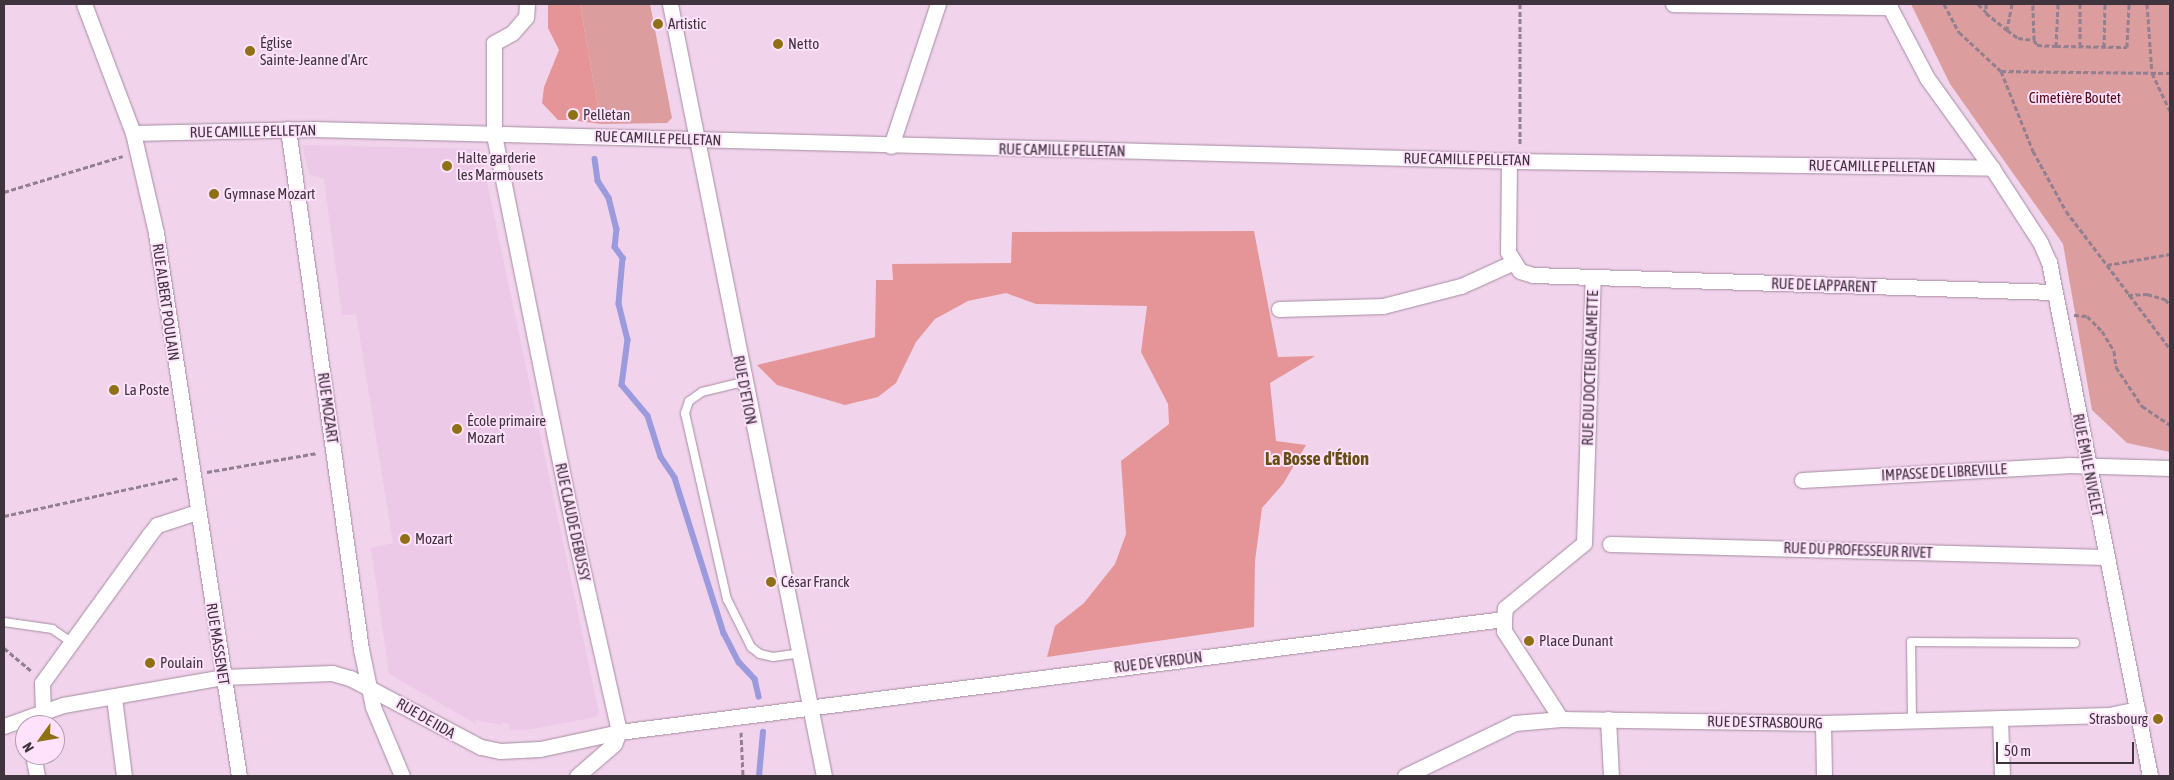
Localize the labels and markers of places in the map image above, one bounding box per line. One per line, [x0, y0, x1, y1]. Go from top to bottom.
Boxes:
place label: Artistic [668, 15, 706, 33]
marker: Artistic [652, 18, 664, 30]
place label: Église Sainte-Jeanne d'Arc [260, 33, 368, 68]
place label: Netto [788, 35, 819, 53]
marker: Netto [772, 38, 784, 50]
marker: Église Sainte-Jeanne d'Arc [244, 45, 256, 57]
place label: Pelletan [583, 106, 630, 124]
marker: Pelletan [567, 109, 579, 121]
place label: Halte garderie les Marmousets [457, 148, 543, 183]
marker: Halte garderie les Marmousets [441, 160, 453, 172]
place label: Gymnase Mozart [224, 185, 315, 203]
marker: Gymnase Mozart [208, 188, 220, 200]
place label: La Poste [124, 381, 169, 399]
marker: La Poste [108, 384, 120, 396]
place label: École primaire Mozart [467, 411, 546, 446]
marker: École primaire Mozart [451, 423, 463, 435]
place label: Mozart [415, 530, 453, 548]
marker: Mozart [399, 533, 411, 545]
place label: César Franck [781, 573, 850, 591]
marker: César Franck [765, 576, 777, 588]
place label: Place Dunant [1539, 632, 1613, 650]
marker: Place Dunant [1523, 635, 1535, 647]
place label: Poulain [160, 654, 203, 672]
marker: Poulain [144, 657, 156, 669]
place label: Strasbourg [2089, 710, 2148, 728]
marker: Strasbourg [2152, 713, 2164, 725]

